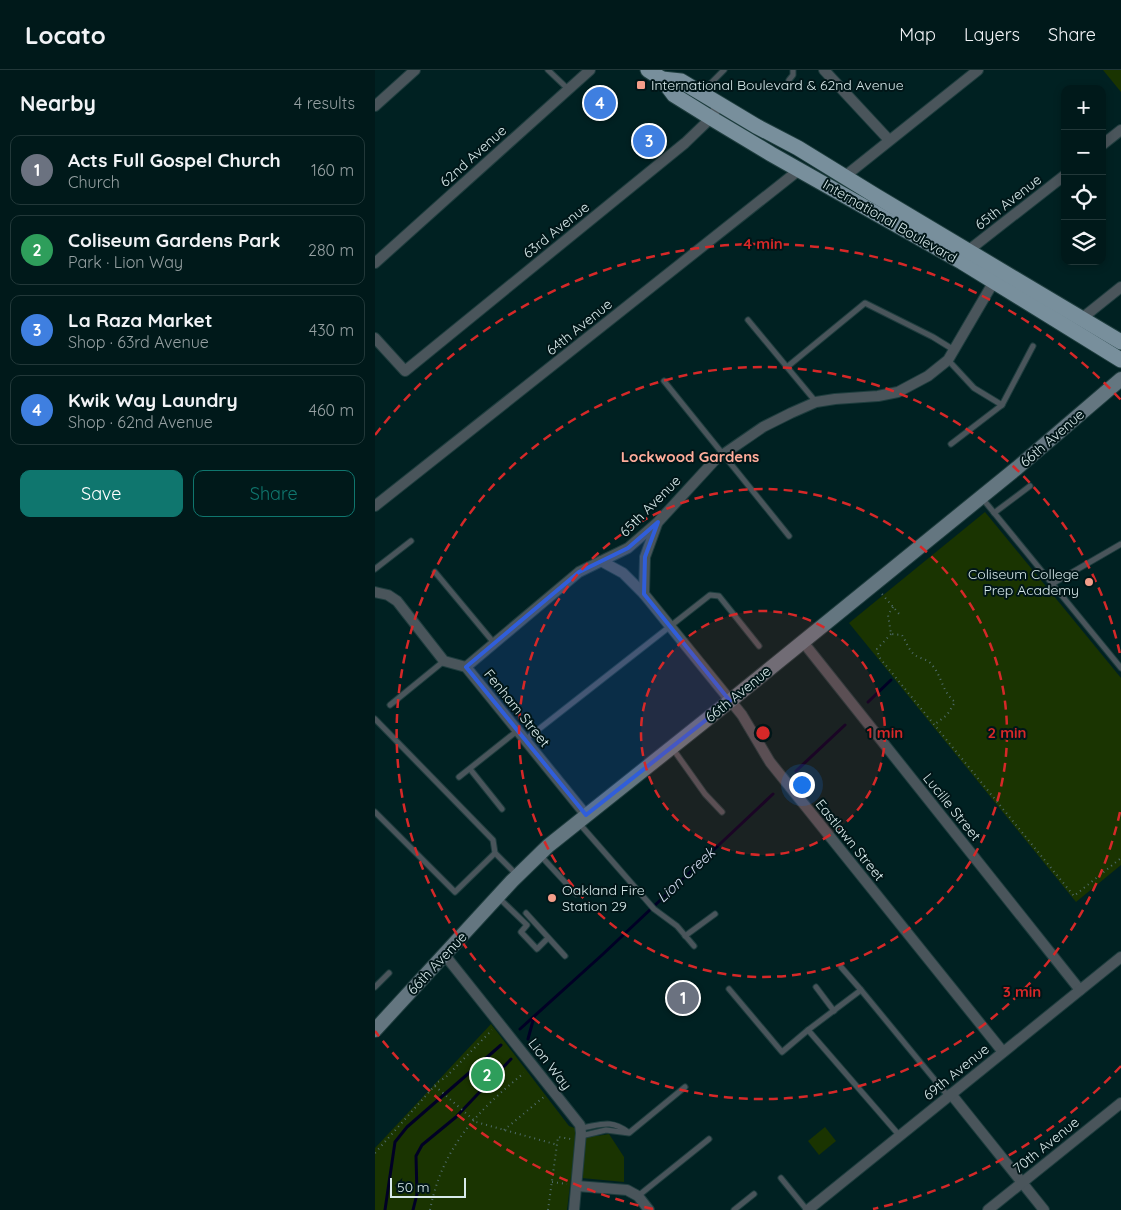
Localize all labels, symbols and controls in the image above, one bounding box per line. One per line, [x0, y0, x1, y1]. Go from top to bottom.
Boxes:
text: Locato [25, 20, 106, 50]
text: Map [899, 23, 936, 46]
text: Layers [964, 23, 1020, 46]
text: Share [1048, 23, 1096, 46]
place label: International Boulevard & 62nd Avenue [651, 76, 904, 94]
marker: International Boulevard & 62nd Avenue [635, 79, 647, 91]
pin: 4 [584, 84, 616, 122]
map controls [1061, 85, 1106, 265]
button: + [1061, 85, 1106, 130]
text: Nearby [20, 90, 96, 116]
text: 4 results [294, 93, 355, 113]
street label: 62nd Avenue [436, 121, 510, 191]
pin: 3 [633, 122, 665, 160]
button: − [1061, 130, 1106, 175]
text: Acts Full Gospel Church [68, 148, 281, 172]
text: 1 [34, 160, 40, 180]
text: 160 m [311, 160, 354, 180]
street label: 65th Avenue [971, 170, 1045, 234]
text: Church [68, 172, 120, 192]
street label: International Boulevard [820, 175, 960, 267]
button: locate [1061, 175, 1106, 220]
street label: 63rd Avenue [519, 198, 593, 262]
button: layers [1061, 220, 1106, 265]
text: Coliseum Gardens Park [68, 228, 280, 252]
text: 4 min [743, 234, 783, 253]
text: 2 [32, 240, 42, 260]
text: 280 m [308, 240, 354, 260]
text: Park · Lion Way [68, 252, 183, 272]
street label: 64th Avenue [542, 295, 616, 359]
text: La Raza Market [68, 308, 213, 332]
text: 3 [33, 320, 41, 340]
text: 430 m [309, 320, 354, 340]
text: Shop · 63rd Avenue [68, 332, 209, 352]
text: Kwik Way Laundry [68, 388, 238, 412]
text: 4 [32, 400, 42, 420]
text: 460 m [308, 400, 354, 420]
street label: 66th Avenue [1016, 405, 1088, 471]
text: Shop · 62nd Avenue [68, 412, 213, 432]
district label: Lockwood Gardens [621, 447, 759, 466]
button: Save [20, 470, 183, 517]
button: Share [193, 470, 355, 517]
street label: 65th Avenue [616, 471, 685, 540]
place label: Coliseum College Prep Academy [968, 565, 1079, 599]
marker: Coliseum College Prep Academy [1083, 576, 1095, 588]
street label: 66th Avenue [701, 662, 775, 726]
street label: Fenham Street [480, 665, 554, 751]
text: 1 min [867, 723, 903, 742]
text: 2 min [987, 723, 1027, 742]
centre of rings [754, 724, 772, 742]
street label: Lucille Street [919, 769, 985, 845]
your location [789, 772, 815, 798]
street label: Eastlawn Street [812, 795, 889, 885]
water label: Lion Creek [652, 841, 720, 907]
place label: Oakland Fire Station 29 [562, 881, 645, 915]
marker: Oakland Fire Station 29 [546, 892, 558, 904]
street label: 66th Avenue [403, 928, 471, 998]
pin: 1 [667, 979, 699, 1017]
text: 3 min [1003, 982, 1041, 1001]
street label: Lion Way [524, 1035, 576, 1093]
street label: 69th Avenue [919, 1040, 993, 1104]
pin: 2 [471, 1056, 503, 1094]
street label: 70th Avenue [1009, 1113, 1083, 1177]
scale bar [390, 1175, 466, 1198]
text: 50 m [397, 1178, 430, 1196]

